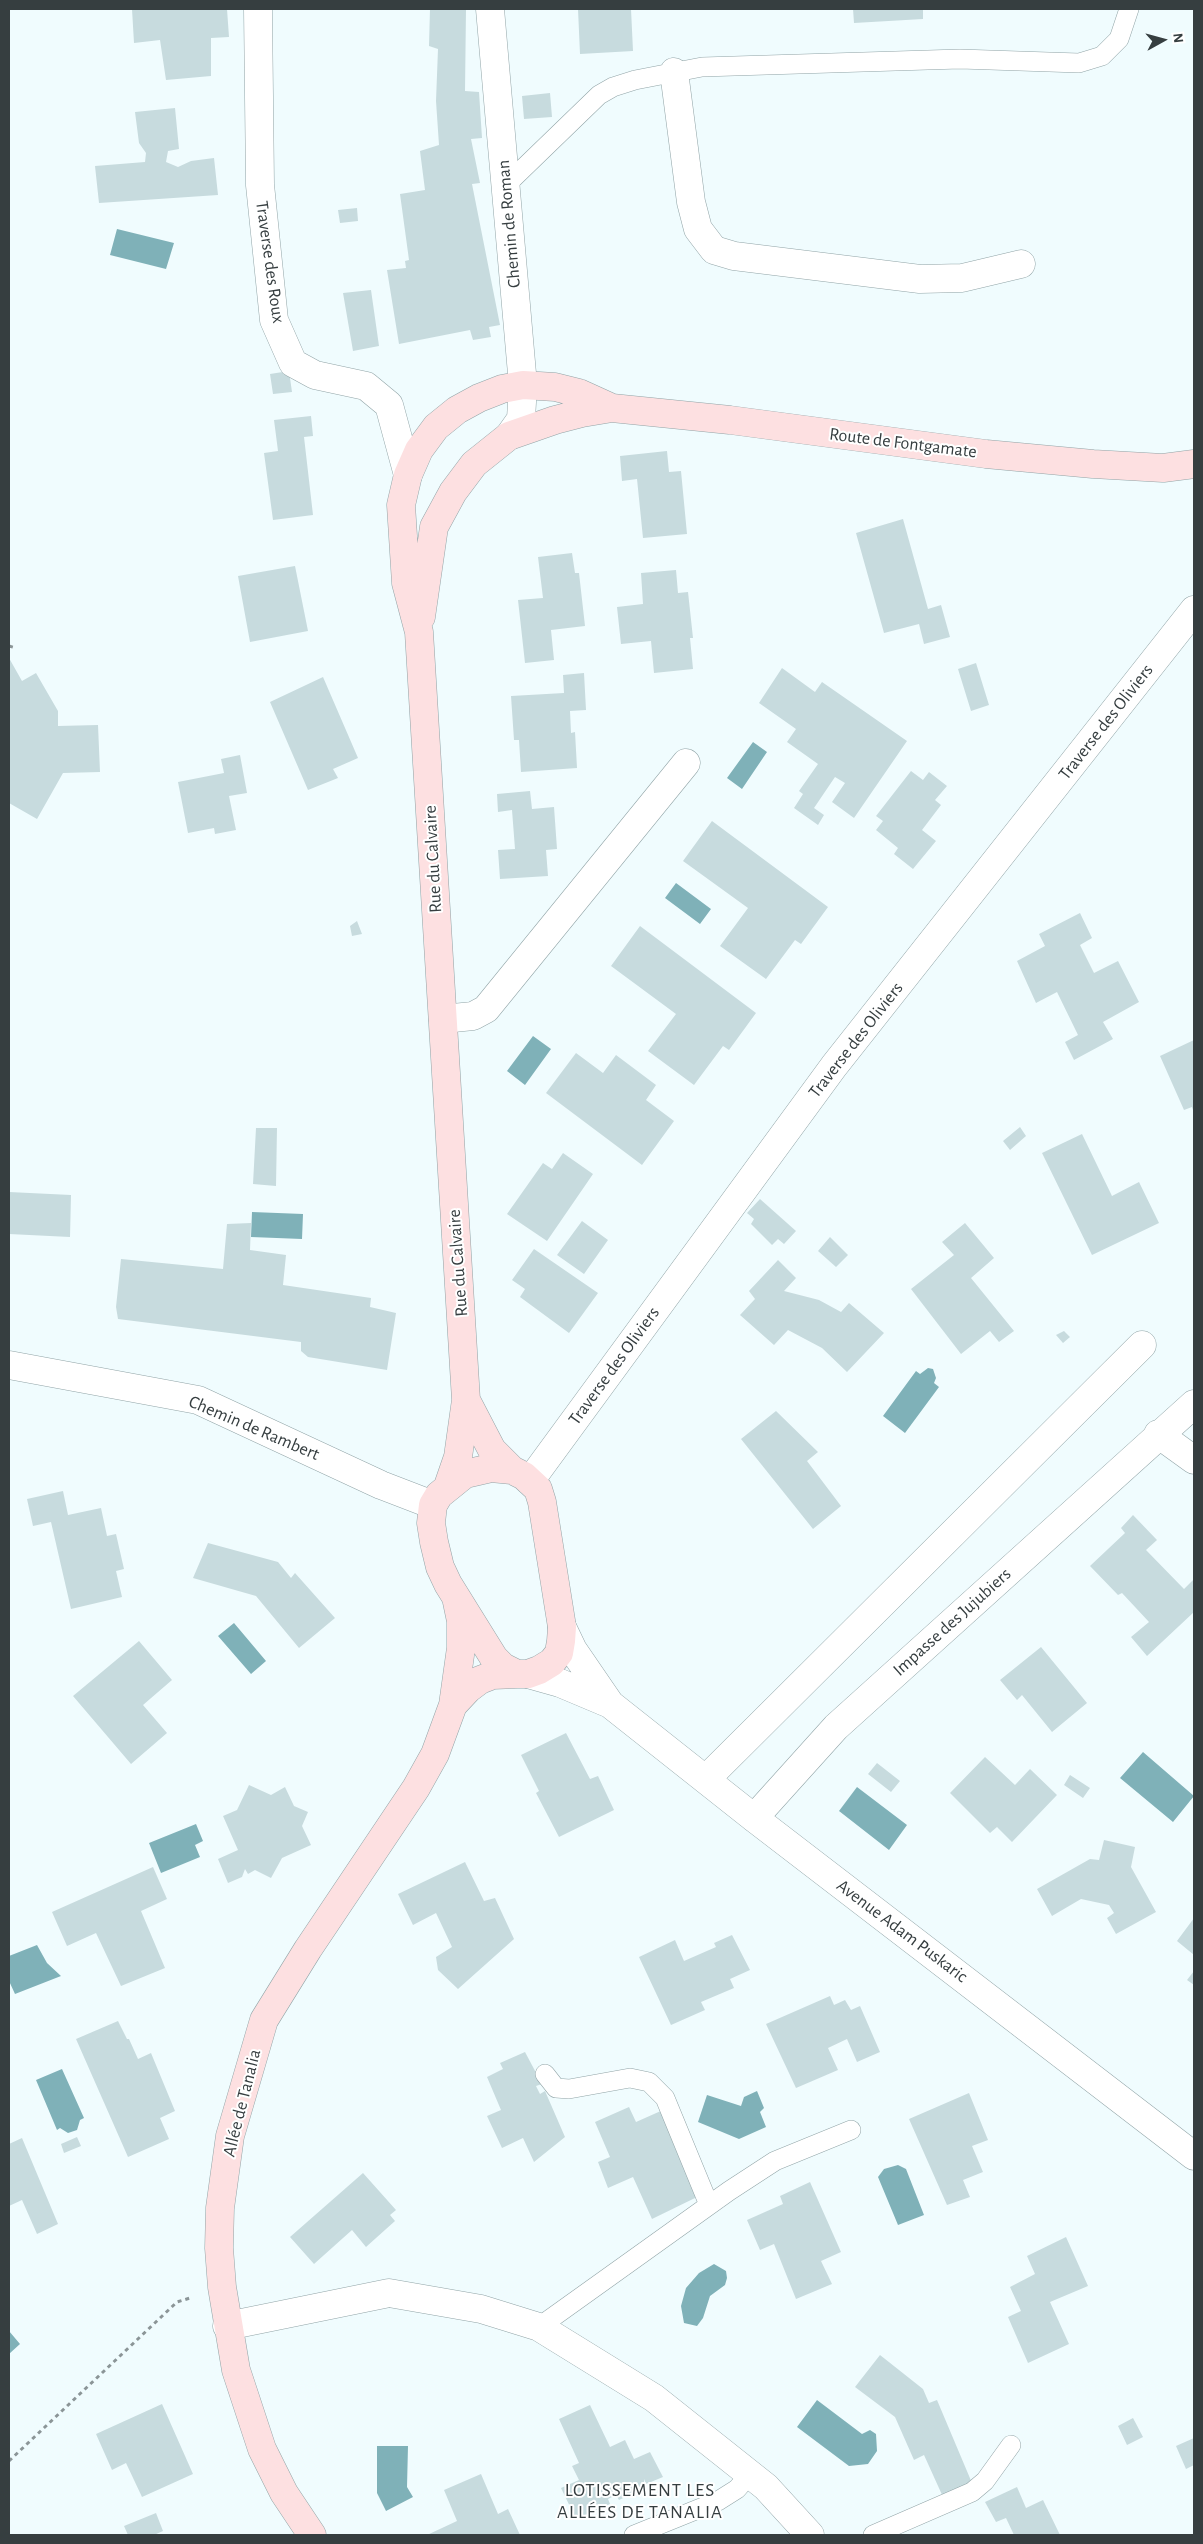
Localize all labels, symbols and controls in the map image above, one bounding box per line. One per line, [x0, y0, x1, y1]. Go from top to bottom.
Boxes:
north arrow [1138, 15, 1188, 65]
text: N [1170, 32, 1185, 44]
street label: Chemin de Roman [493, 159, 525, 289]
street label: Traverse des Roux [251, 199, 289, 325]
street label: Route de Fontgamate [828, 423, 978, 463]
street label: Traverse des Oliviers [1054, 660, 1158, 784]
street label: Rue du Calvaire [419, 805, 447, 913]
street label: Traverse des Oliviers [804, 978, 908, 1102]
street label: Rue du Calvaire [443, 1209, 473, 1317]
street label: Traverse des Oliviers [564, 1303, 664, 1429]
street label: Chemin de Rambert [185, 1391, 323, 1465]
street label: Impasse des Jujubiers [889, 1563, 1015, 1681]
street label: Avenue Adam Puskaric [832, 1875, 972, 1987]
street label: Allée de Tanalia [218, 2047, 266, 2159]
district label: LOTISSEMENT LES ALLÉES DE TANALIA [555, 2479, 725, 2523]

